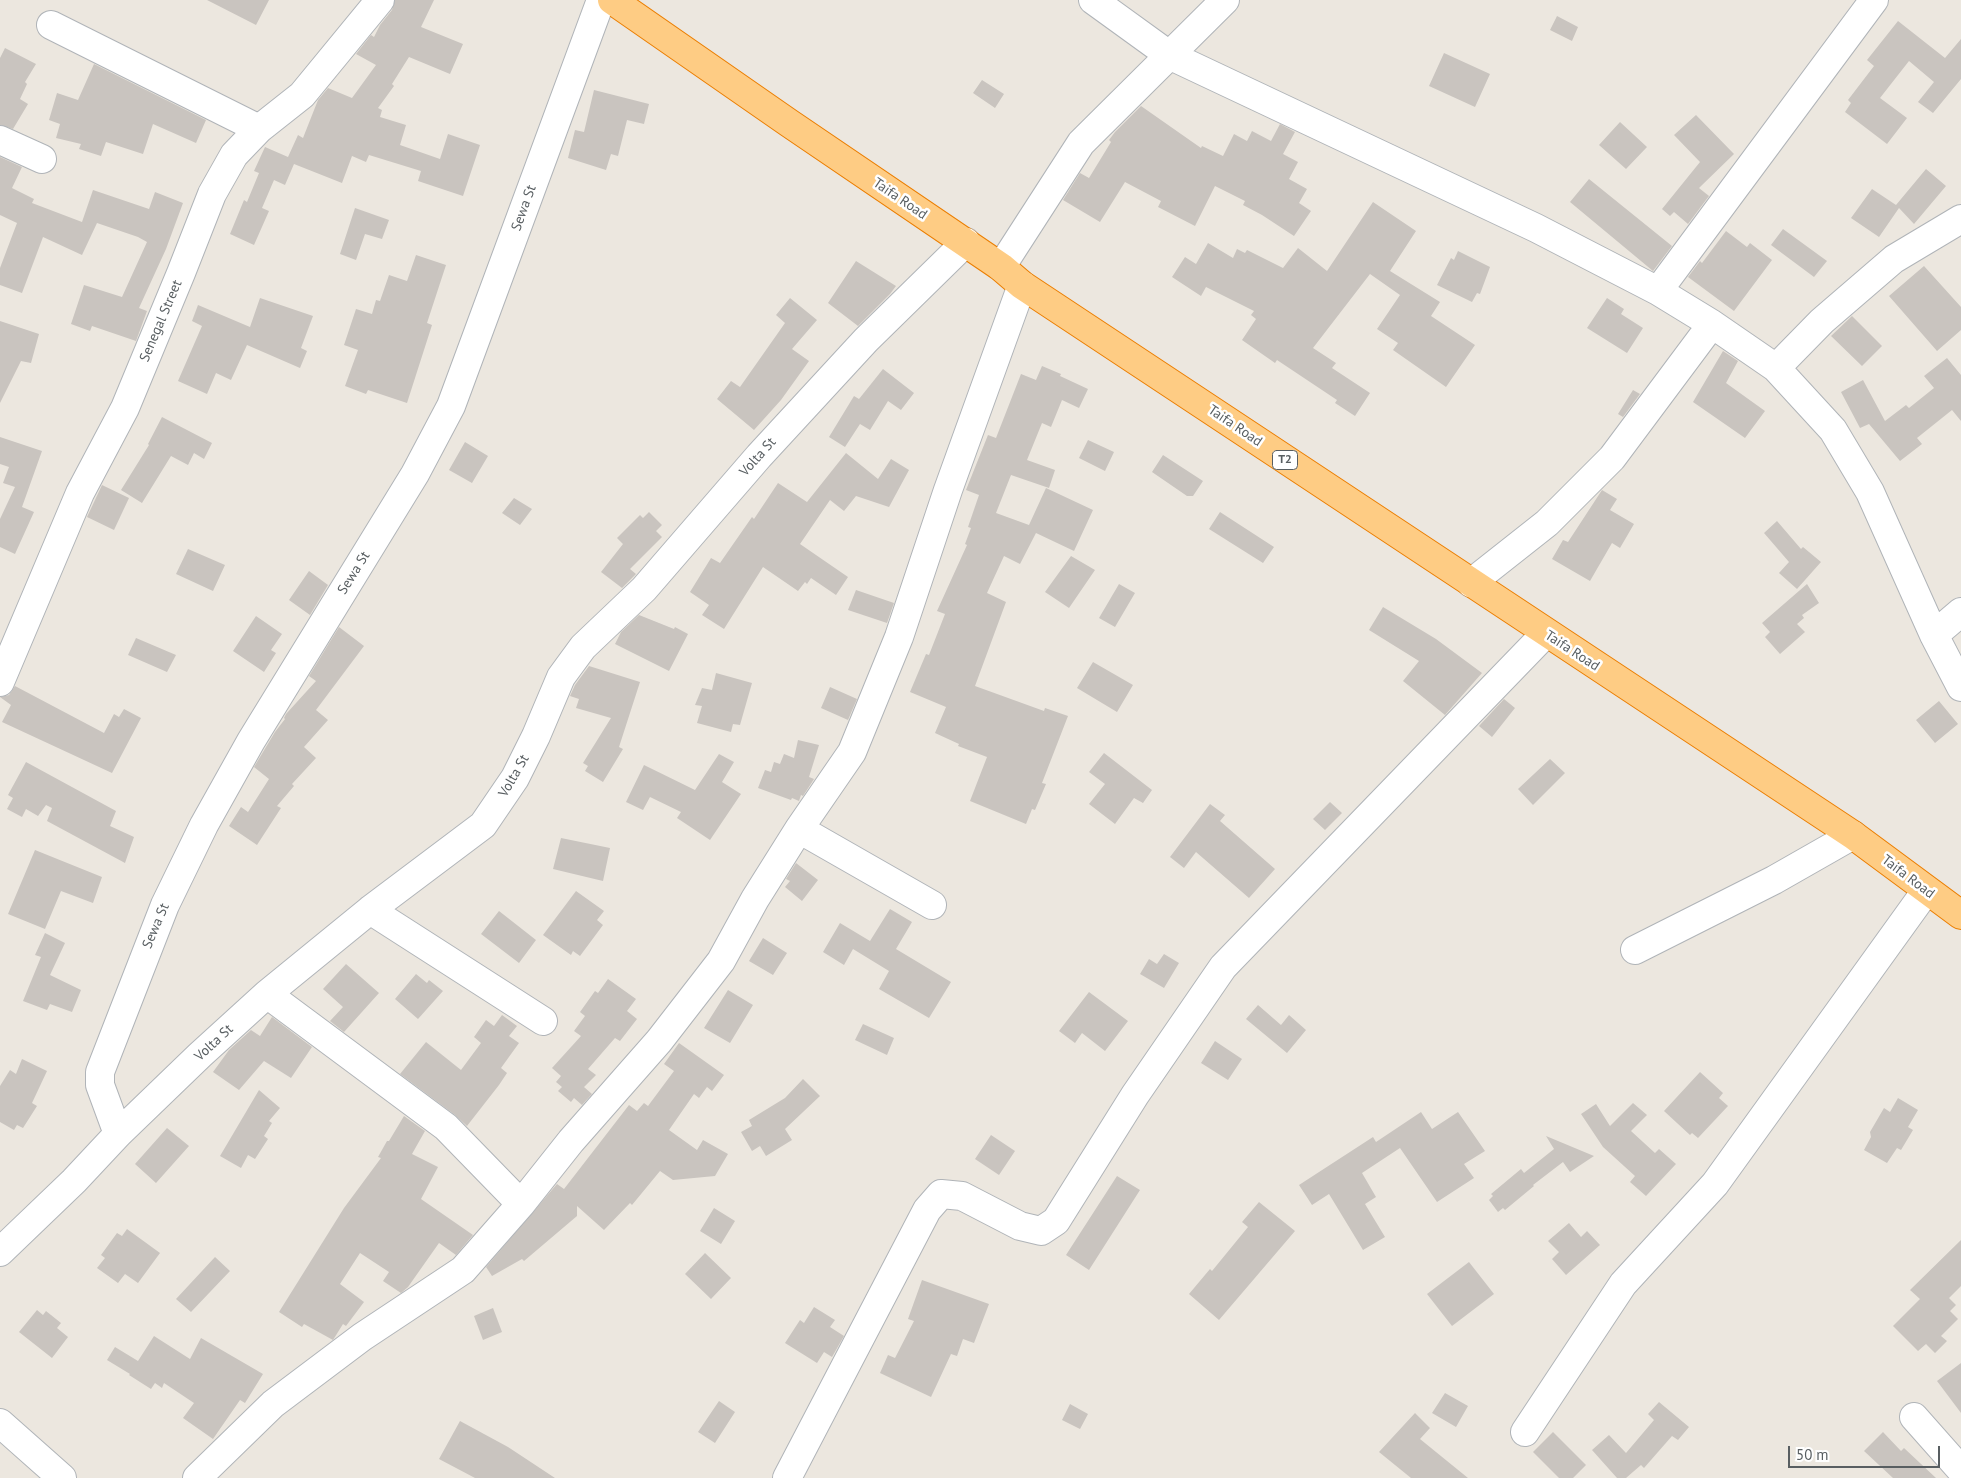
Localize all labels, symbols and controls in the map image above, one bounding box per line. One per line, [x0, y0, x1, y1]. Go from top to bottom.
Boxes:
street label: Taifa Road [870, 175, 930, 223]
street label: Sewa St [508, 183, 540, 233]
street label: Senegal Street [136, 278, 186, 364]
street label: Taifa Road [1205, 402, 1265, 450]
street label: Volta St [736, 434, 780, 480]
road number: T2 [1272, 450, 1298, 470]
street label: Sewa St [334, 548, 374, 598]
street label: Taifa Road [1542, 627, 1602, 675]
street label: Volta St [495, 752, 533, 800]
street label: Taifa Road [1878, 852, 1938, 902]
street label: Sewa St [139, 901, 173, 951]
street label: Volta St [191, 1021, 237, 1065]
scale bar [1791, 1436, 1944, 1468]
text: 50 m [1796, 1445, 1829, 1464]

